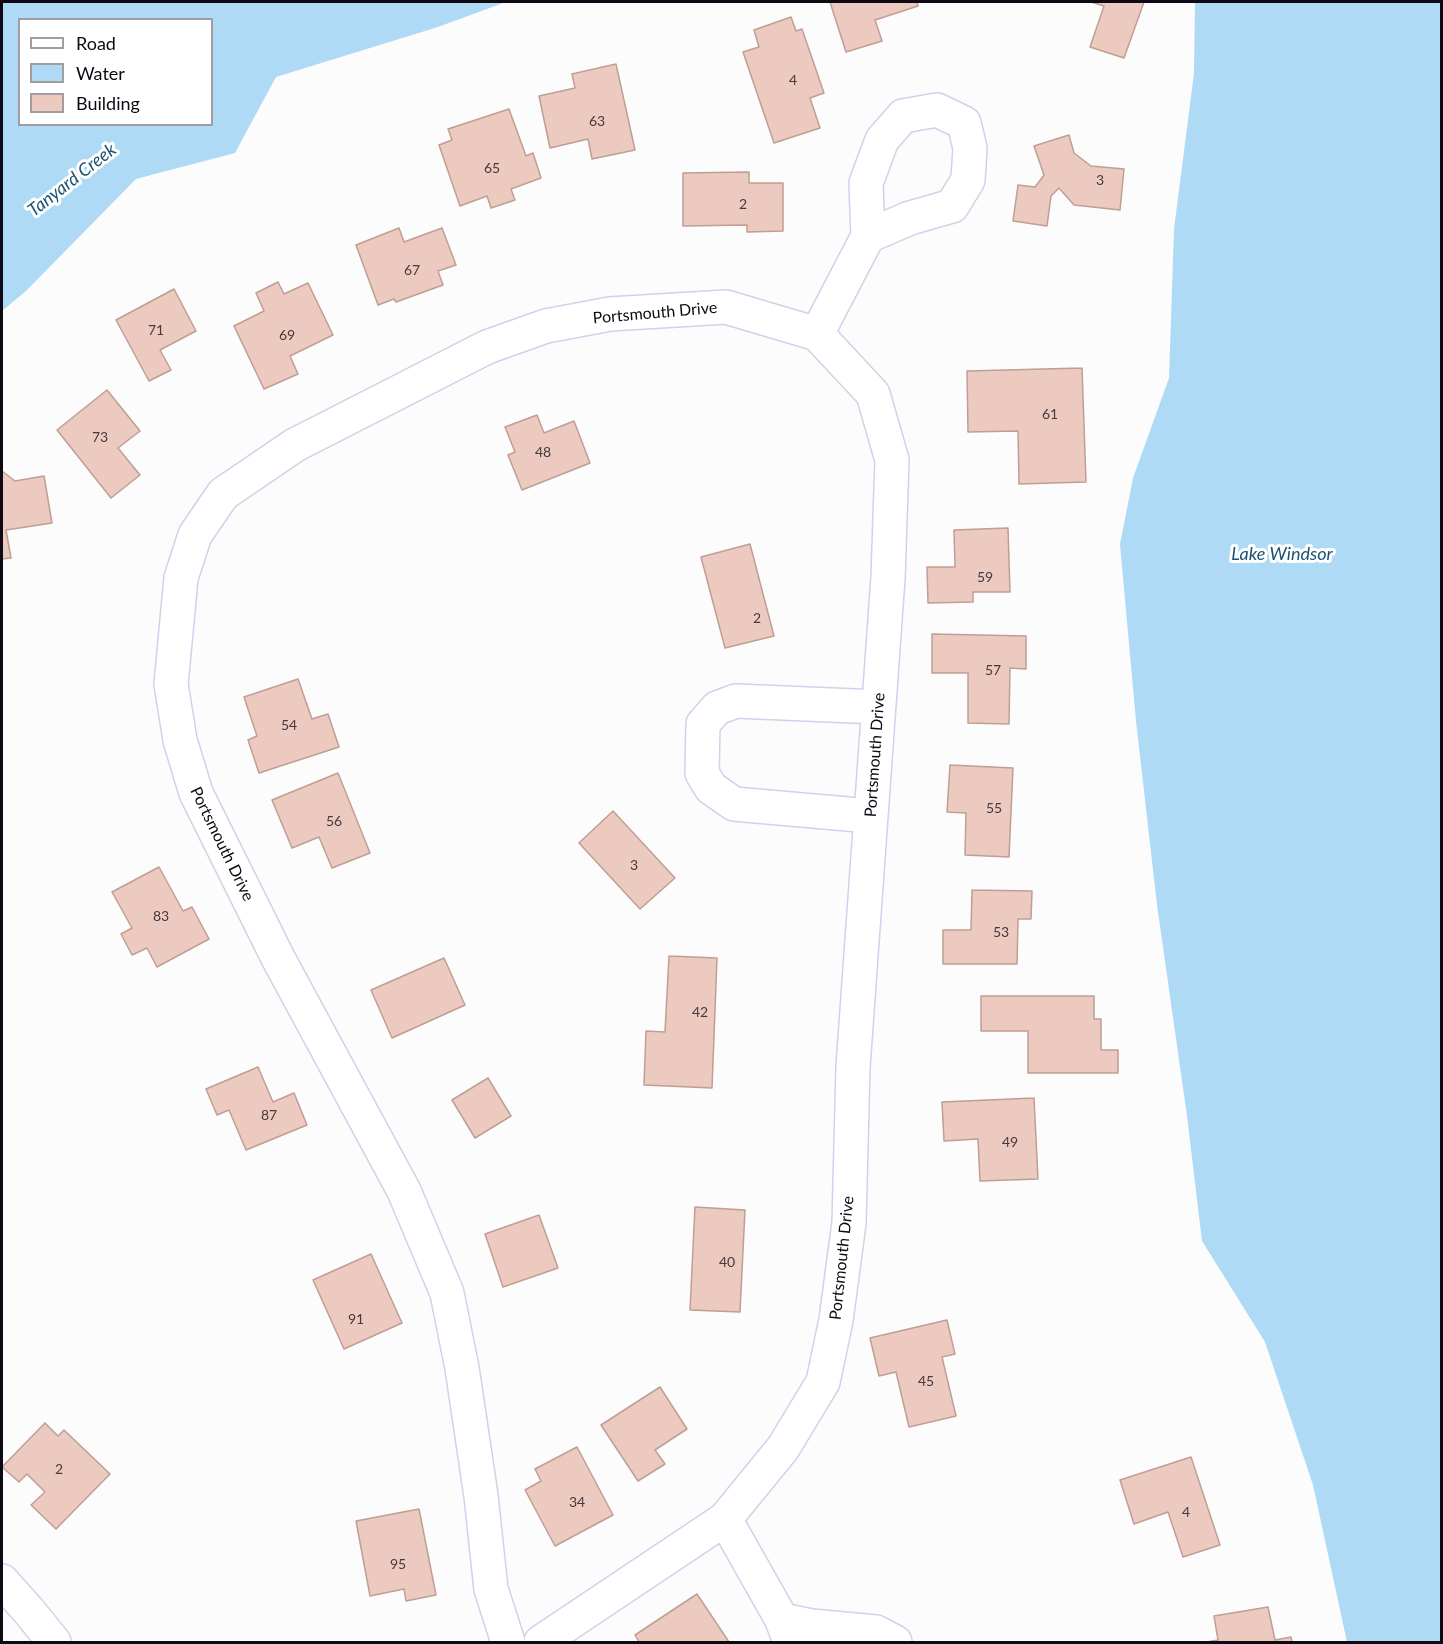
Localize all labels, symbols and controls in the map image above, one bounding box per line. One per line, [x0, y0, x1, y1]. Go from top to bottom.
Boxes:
legend [18, 18, 213, 126]
text: Road [76, 32, 116, 54]
text: Water [76, 62, 125, 84]
house number: 4 [789, 72, 797, 88]
text: Building [76, 92, 140, 114]
house number: 63 [589, 113, 605, 129]
water label: Tanyard Creek [24, 139, 120, 221]
house number: 65 [484, 160, 500, 176]
house number: 3 [1096, 172, 1104, 188]
house number: 2 [739, 196, 747, 212]
house number: 67 [404, 262, 420, 278]
street label: Portsmouth Drive [592, 298, 718, 328]
house number: 71 [148, 322, 164, 338]
house number: 69 [279, 327, 295, 343]
house number: 61 [1042, 406, 1058, 422]
house number: 73 [92, 429, 108, 445]
house number: 48 [535, 444, 551, 460]
water label: Lake Windsor [1231, 543, 1333, 565]
house number: 59 [977, 569, 993, 585]
house number: 2 [753, 610, 761, 626]
house number: 57 [985, 662, 1001, 678]
street label: Portsmouth Drive [861, 692, 889, 818]
house number: 54 [281, 717, 297, 733]
street label: Portsmouth Drive [186, 784, 258, 904]
house number: 55 [986, 800, 1002, 816]
house number: 56 [326, 813, 342, 829]
house number: 3 [630, 857, 638, 873]
house number: 83 [153, 908, 169, 924]
house number: 53 [993, 924, 1009, 940]
house number: 42 [692, 1004, 708, 1020]
house number: 87 [261, 1107, 277, 1123]
house number: 49 [1002, 1134, 1018, 1150]
street label: Portsmouth Drive [826, 1195, 858, 1321]
house number: 40 [719, 1254, 735, 1270]
house number: 91 [348, 1311, 364, 1327]
house number: 45 [918, 1373, 934, 1389]
house number: 2 [55, 1461, 63, 1477]
house number: 34 [569, 1494, 585, 1510]
house number: 4 [1182, 1504, 1190, 1520]
house number: 95 [390, 1556, 406, 1572]

